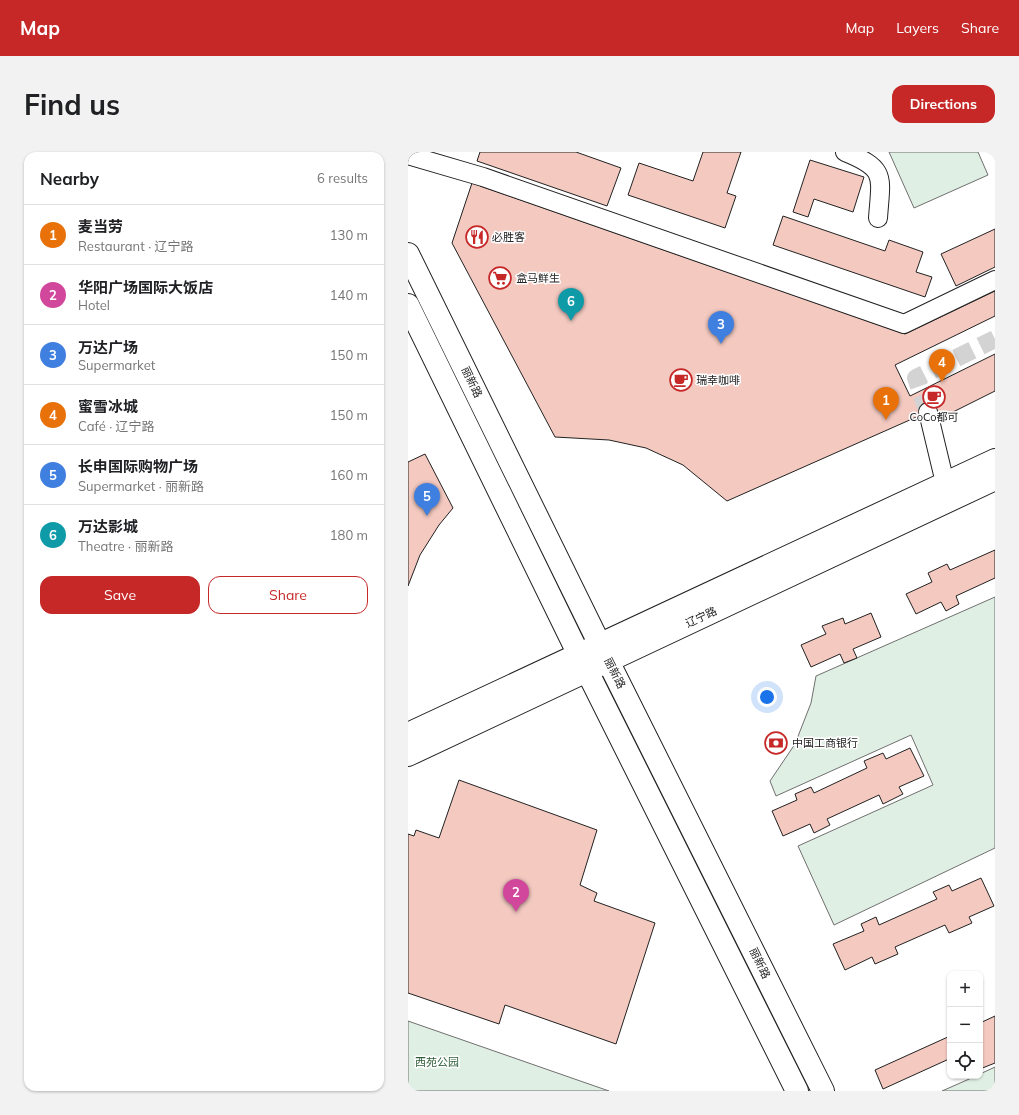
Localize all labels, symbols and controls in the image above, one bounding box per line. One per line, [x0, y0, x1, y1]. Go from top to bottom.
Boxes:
text: Map [20, 16, 60, 40]
text: Map [845, 19, 874, 37]
text: Layers [896, 19, 939, 37]
text: Share [961, 19, 999, 37]
button: Directions [892, 85, 995, 123]
text: Find us [24, 87, 120, 122]
text: Nearby [40, 168, 99, 189]
text: 6 results [317, 170, 368, 186]
text: 麦当劳 [78, 217, 123, 236]
restaurant icon: 必胜客 [464, 224, 490, 250]
text: 1 [49, 227, 57, 243]
text: 130 m [330, 227, 368, 243]
place label: 必胜客 [492, 230, 525, 244]
text: Restaurant · 辽宁路 [78, 238, 194, 254]
supermarket icon: 盒马鲜生 [487, 265, 513, 291]
place label: 盒马鲜生 [516, 271, 560, 285]
text: 华阳广场国际大饭店 [78, 278, 213, 297]
text: 2 [49, 287, 57, 303]
text: 140 m [330, 287, 368, 303]
pin: 6 [558, 288, 584, 321]
text: Hotel [78, 297, 110, 313]
pin: 3 [708, 311, 734, 344]
text: 万达广场 [78, 338, 138, 357]
text: 3 [49, 347, 57, 363]
text: 150 m [330, 347, 368, 363]
pin: 4 [929, 349, 955, 382]
text: Supermarket [78, 357, 155, 373]
street label: 丽新路 [458, 364, 486, 400]
cafe icon: 瑞幸咖啡 [668, 367, 694, 393]
place label: 瑞幸咖啡 [696, 373, 740, 387]
cafe icon: CoCo都可 [921, 384, 947, 410]
pin: 1 [873, 387, 899, 420]
text: 蜜雪冰城 [78, 397, 138, 416]
text: 4 [49, 407, 57, 423]
text: 150 m [330, 407, 368, 423]
place label: CoCo都可 [910, 410, 958, 424]
text: Café · 辽宁路 [78, 418, 155, 434]
text: 长申国际购物广场 [78, 457, 198, 476]
text: 5 [49, 467, 57, 483]
text: 160 m [330, 467, 368, 483]
text: Supermarket · 丽新路 [78, 478, 204, 494]
pin: 5 [414, 483, 440, 516]
text: 万达影城 [78, 517, 138, 536]
text: 6 [49, 527, 57, 543]
text: 180 m [330, 527, 368, 543]
text: Theatre · 丽新路 [78, 538, 173, 554]
button: Save [40, 576, 200, 614]
button: Share [208, 576, 368, 614]
street label: 辽宁路 [683, 604, 719, 630]
street label: 丽新路 [601, 655, 629, 691]
your location [757, 687, 777, 707]
bank icon: 中国工商银行 [763, 730, 789, 756]
place label: 中国工商银行 [792, 736, 858, 750]
pin: 2 [503, 879, 529, 912]
street label: 丽新路 [746, 945, 774, 981]
map controls [947, 971, 983, 1079]
button: + [947, 971, 983, 1007]
button: − [947, 1007, 983, 1043]
button: locate [947, 1043, 983, 1079]
park label: 西苑公园 [415, 1055, 459, 1069]

